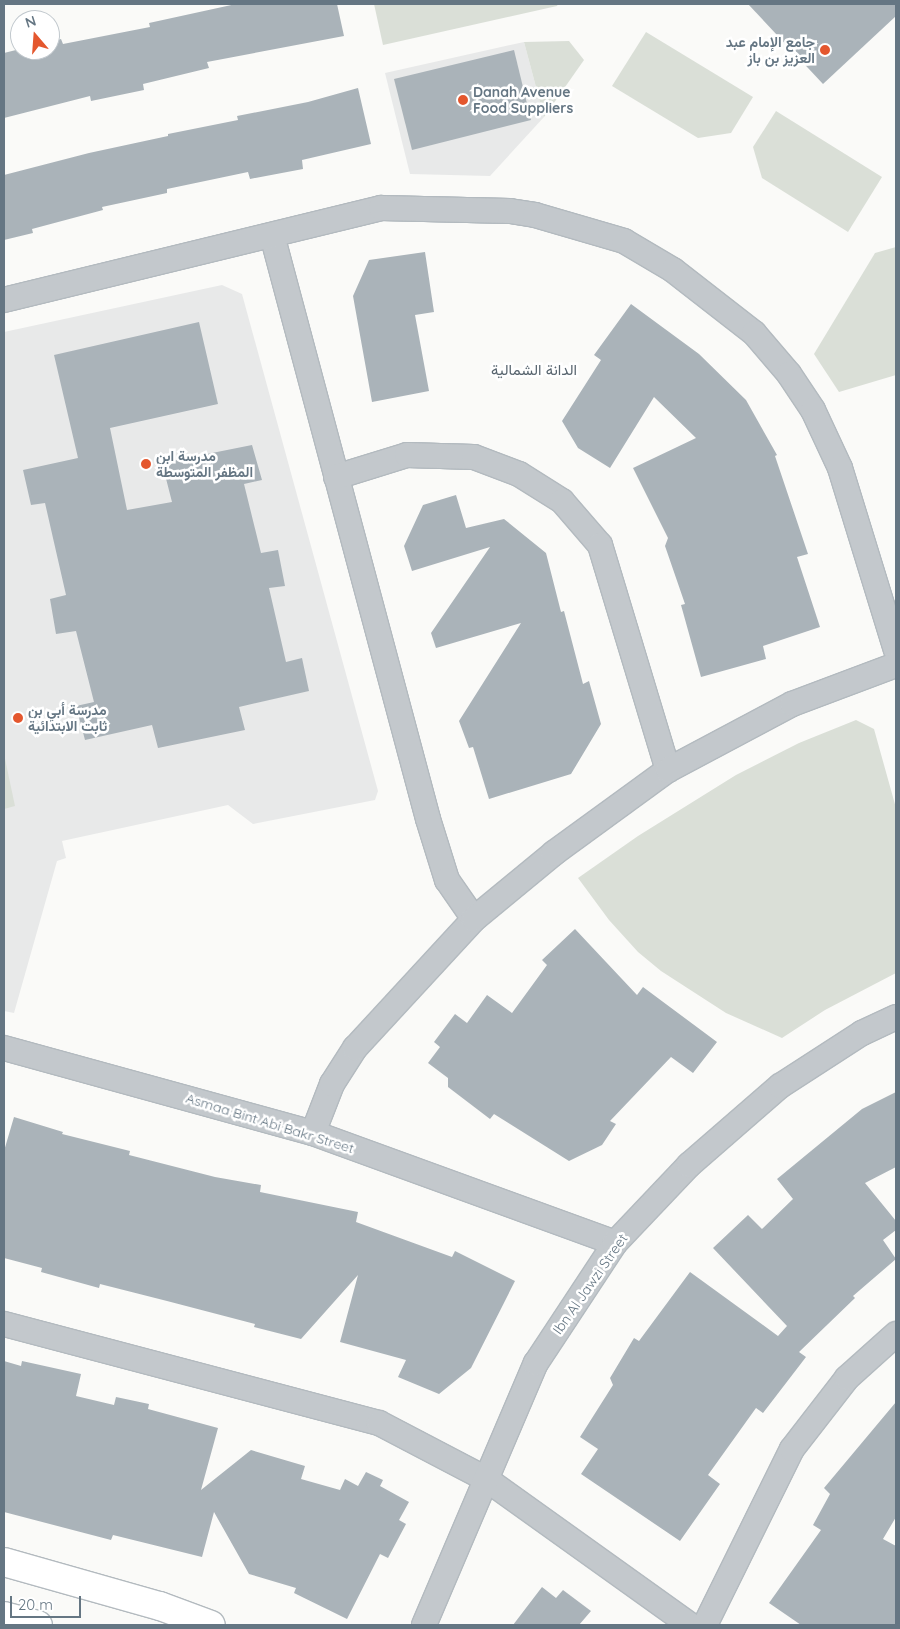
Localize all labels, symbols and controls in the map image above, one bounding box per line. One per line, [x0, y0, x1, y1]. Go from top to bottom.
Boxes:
north arrow [10, 10, 60, 60]
text: N [23, 12, 38, 32]
place label: جامع الإمام عبد العزيز بن باز [726, 34, 815, 66]
marker: جامع الإمام عبد العزيز بن باز [819, 44, 831, 56]
place label: Danah Avenue Food Suppliers [473, 84, 573, 116]
marker: Danah Avenue Food Suppliers [457, 94, 469, 106]
district label: الدانة الشمالية [491, 361, 577, 379]
place label: مدرسة ابن المظفر المتوسطة [156, 448, 253, 481]
marker: مدرسة ابن المظفر المتوسطة [140, 458, 152, 470]
place label: مدرسة أبي بن ثابت الابتدائية [28, 702, 107, 734]
marker: مدرسة أبي بن ثابت الابتدائية [12, 712, 24, 724]
street label: Asmaa Bint Abi Bakr Street [184, 1089, 356, 1157]
street label: Ibn Al Jawzi Street [549, 1231, 631, 1337]
scale bar [12, 1586, 84, 1618]
text: 20 m [18, 1595, 53, 1614]

